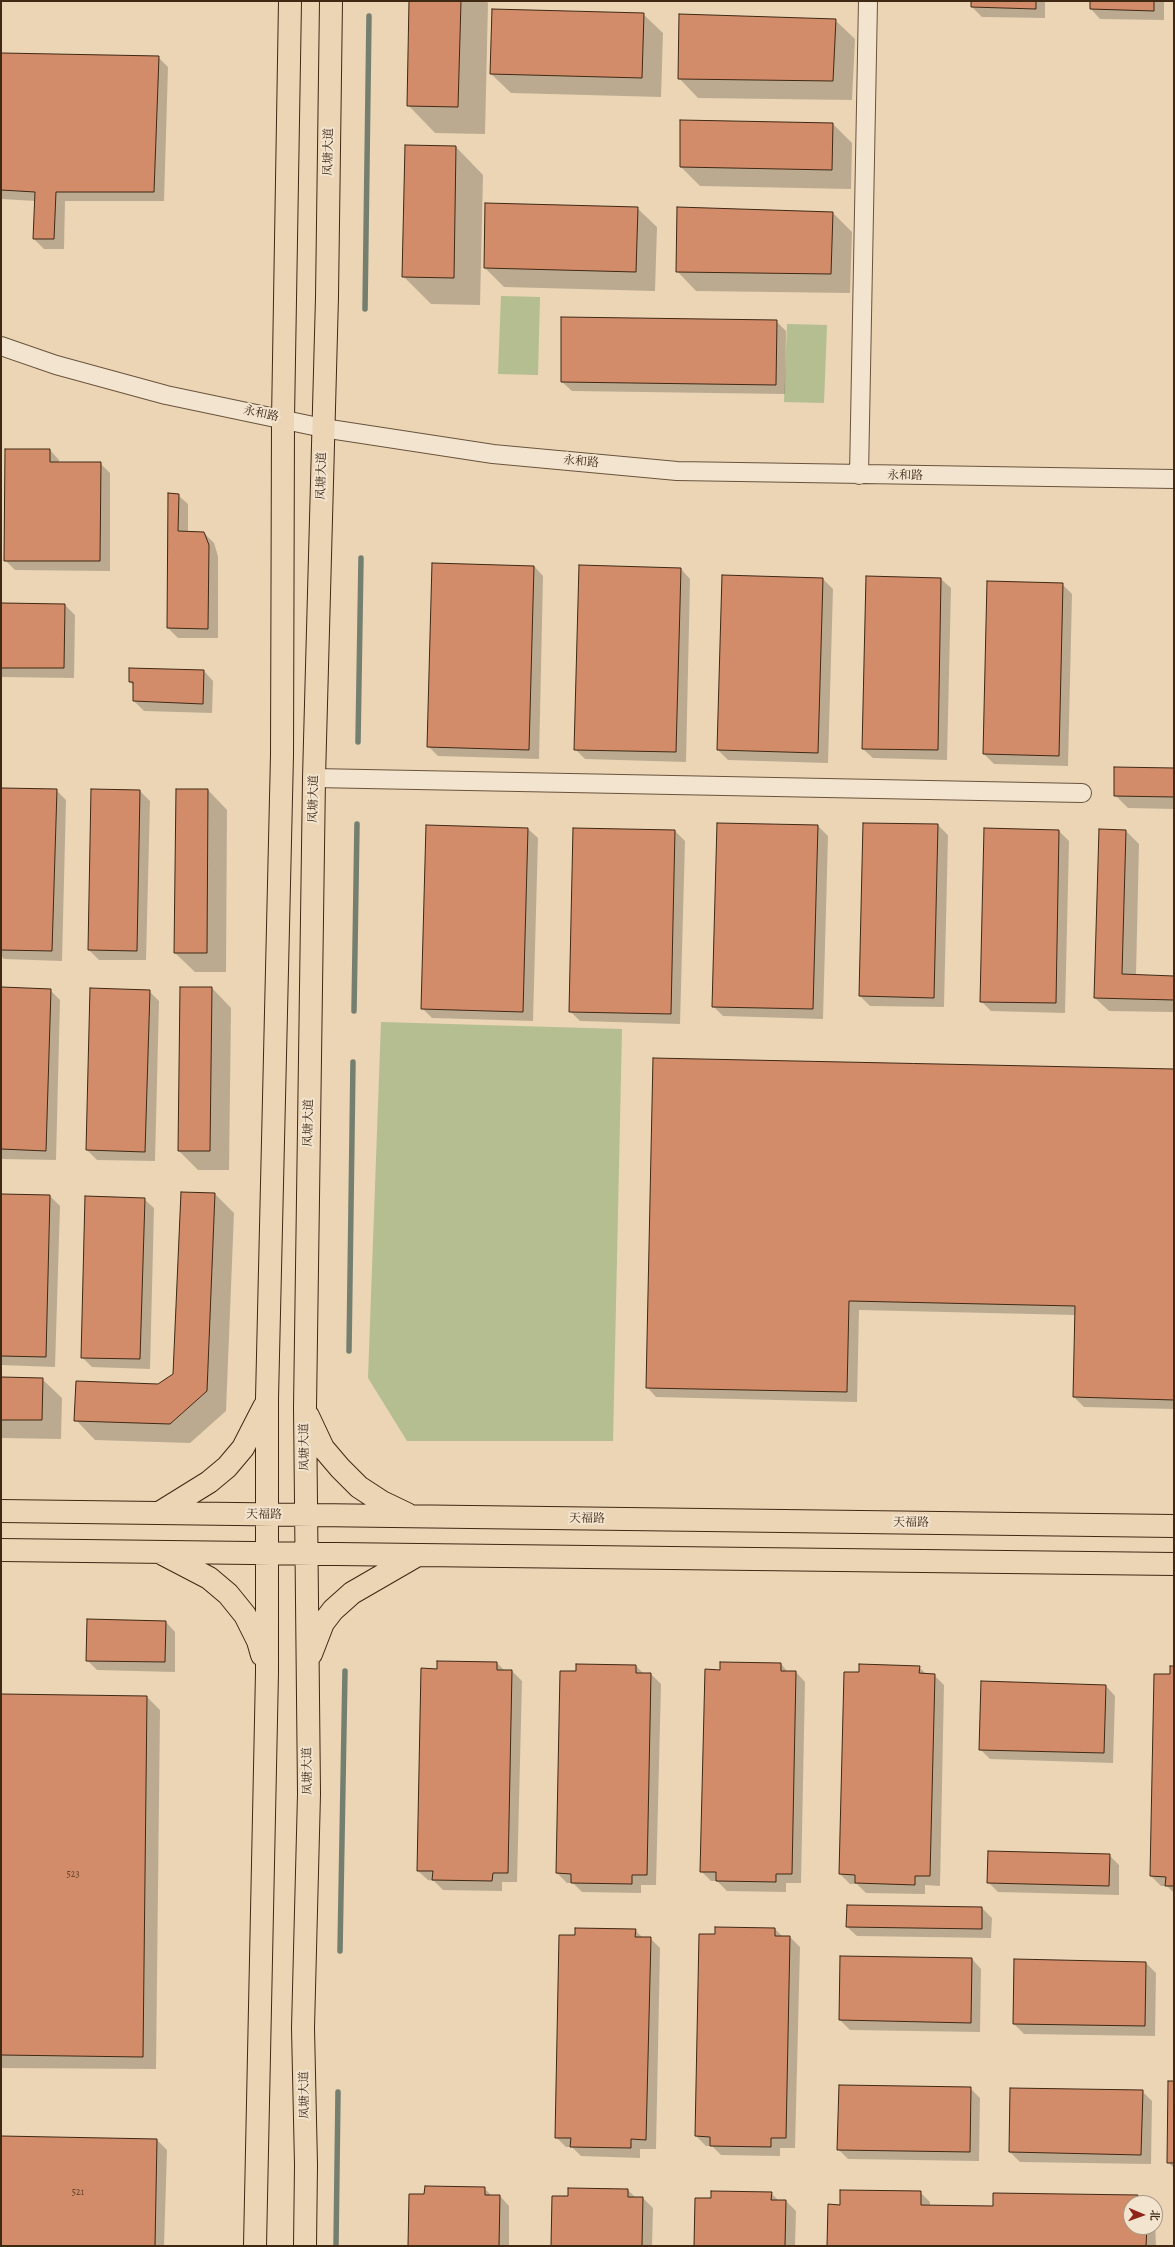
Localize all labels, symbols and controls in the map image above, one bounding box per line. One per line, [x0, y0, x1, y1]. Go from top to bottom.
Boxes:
street label: 凤塘大道 [321, 128, 337, 176]
street label: 永和路 [242, 403, 280, 425]
street label: 凤塘大道 [314, 452, 330, 500]
street label: 永和路 [562, 453, 600, 471]
street label: 永和路 [887, 468, 923, 484]
street label: 凤塘大道 [306, 775, 322, 823]
street label: 凤塘大道 [301, 1099, 317, 1147]
street label: 凤塘大道 [297, 1423, 313, 1471]
street label: 天福路 [246, 1507, 282, 1523]
street label: 天福路 [569, 1511, 605, 1527]
street label: 天福路 [893, 1515, 929, 1531]
street label: 凤塘大道 [300, 1747, 316, 1795]
house number: 523 [66, 1869, 80, 1881]
street label: 凤塘大道 [297, 2071, 313, 2119]
house number: 521 [72, 2187, 84, 2199]
north arrow [1123, 2195, 1163, 2235]
text: 北 [1147, 2210, 1162, 2221]

